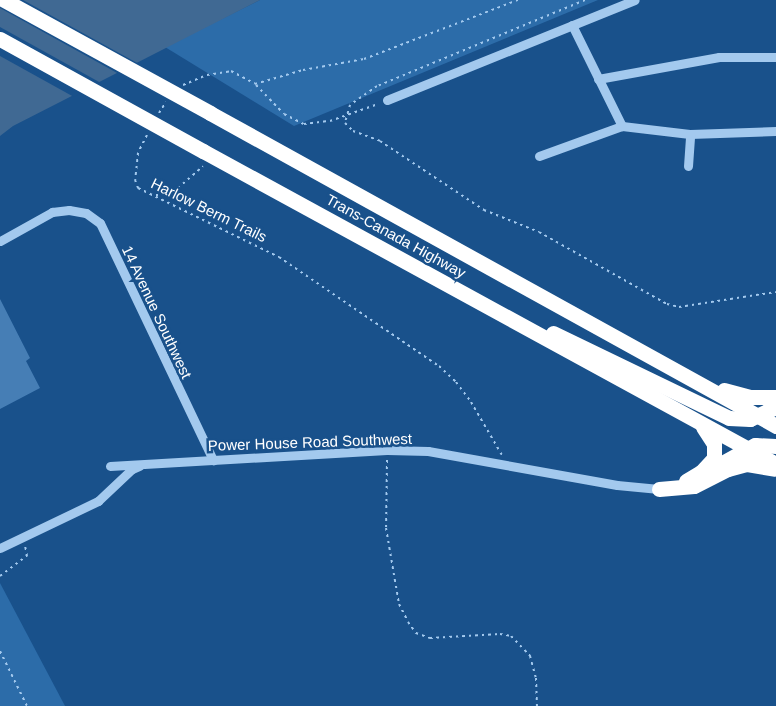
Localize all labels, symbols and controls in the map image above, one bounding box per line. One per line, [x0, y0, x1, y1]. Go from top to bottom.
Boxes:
street label: Harlow Berm Trails [148, 174, 270, 246]
street label: Trans-Canada Highway [323, 190, 469, 282]
street label: 14 Avenue Southwest [118, 242, 196, 382]
street label: Power House Road Southwest [208, 429, 412, 455]

